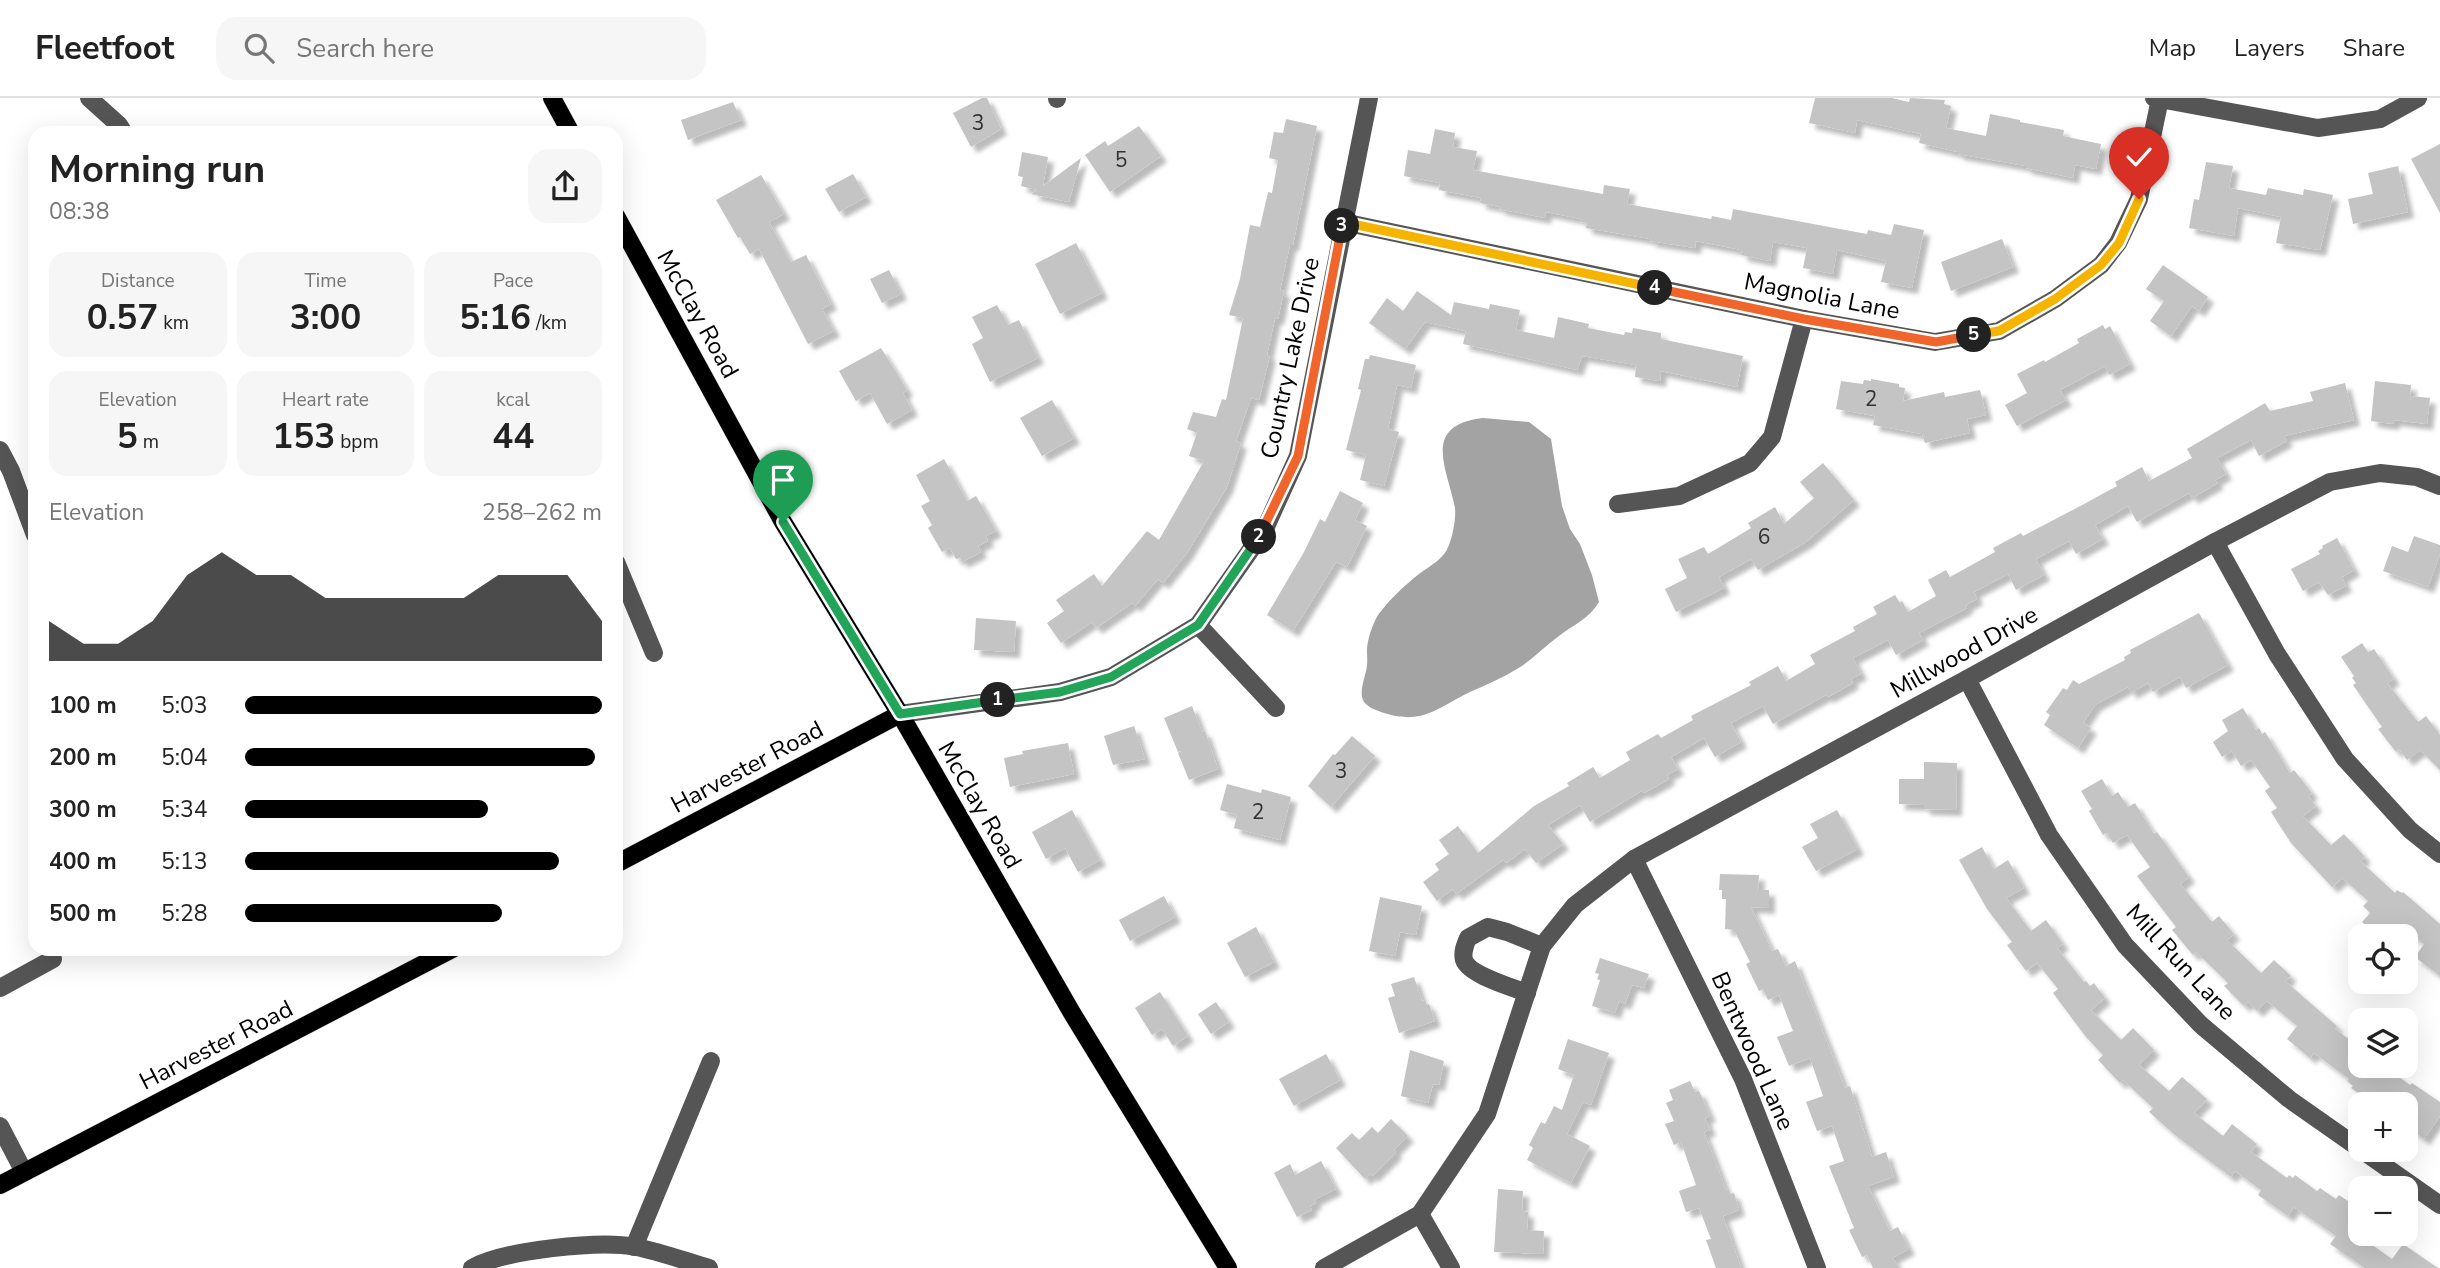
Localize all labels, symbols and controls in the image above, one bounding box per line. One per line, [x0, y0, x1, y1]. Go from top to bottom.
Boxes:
search box [216, 17, 706, 80]
text: Fleetfoot [35, 26, 174, 71]
icon: search [240, 29, 278, 67]
text: Search here [296, 31, 434, 66]
text: Map [2149, 32, 2196, 64]
text: Layers [2234, 32, 2305, 64]
text: Share [2343, 32, 2405, 64]
house number: 3 [972, 109, 984, 137]
pin [2109, 127, 2169, 199]
icon: check [2120, 138, 2158, 176]
text: Morning run [49, 144, 265, 195]
house number: 5 [1115, 146, 1127, 174]
button: share [528, 149, 602, 223]
text: 08:38 [49, 196, 109, 227]
pin: 3 [1324, 208, 1360, 244]
text: 3 [1336, 212, 1347, 238]
street label: McClay Road [650, 244, 746, 384]
street label: Country Lake Drive [1253, 254, 1327, 462]
street label: Magnolia Lane [1741, 265, 1903, 327]
text: Distance [101, 268, 175, 294]
text: Time [304, 268, 347, 294]
text: Pace [493, 268, 533, 294]
pin: 4 [1638, 270, 1672, 306]
text: 4 [1649, 274, 1660, 300]
text: 0.57 [87, 294, 158, 341]
text: 3:00 [290, 294, 361, 341]
text: 5:16 [459, 294, 531, 341]
text: km [158, 310, 189, 336]
text: /km [531, 310, 567, 336]
pin: 5 [1956, 317, 1992, 352]
text: 5 [1968, 321, 1979, 347]
house number: 2 [1865, 385, 1877, 413]
text: Elevation [98, 387, 177, 413]
text: Heart rate [282, 387, 369, 413]
text: kcal [496, 387, 530, 413]
text: 5 [117, 413, 138, 460]
text: 153 [272, 413, 335, 460]
text: 44 [492, 413, 534, 460]
text: m [138, 429, 159, 455]
text: bpm [335, 429, 379, 455]
pin [753, 450, 813, 522]
icon: arrive [764, 461, 802, 499]
text: Elevation [49, 497, 144, 528]
text: 258–262 m [482, 497, 602, 528]
pin: 2 [1242, 520, 1276, 555]
text: 2 [1253, 523, 1264, 549]
house number: 6 [1758, 523, 1770, 551]
street label: Millwood Drive [1885, 598, 2043, 706]
pin: 1 [981, 682, 1016, 718]
text: 1 [992, 686, 1003, 712]
text: 100 m [49, 690, 117, 721]
text: 5:03 [161, 690, 208, 721]
street label: Harvester Road [665, 713, 829, 821]
street label: McClay Road [931, 736, 1029, 874]
text: 200 m [49, 742, 117, 773]
text: 5:04 [161, 742, 208, 773]
house number: 3 [1335, 757, 1347, 785]
text: 300 m [49, 794, 117, 825]
text: 5:34 [161, 794, 208, 825]
house number: 2 [1252, 798, 1264, 826]
text: 400 m [49, 846, 117, 877]
text: 5:13 [161, 846, 208, 877]
street label: Mill Run Lane [2119, 897, 2243, 1027]
text: 500 m [49, 898, 117, 929]
text: 5:28 [161, 898, 208, 929]
map controls [2348, 924, 2418, 1246]
button: locate [2348, 924, 2418, 994]
street label: Bentwood Lane [1704, 967, 1802, 1135]
street label: Harvester Road [134, 993, 298, 1097]
button: layers [2348, 1008, 2418, 1078]
button: + [2348, 1092, 2418, 1162]
button: − [2348, 1176, 2418, 1246]

